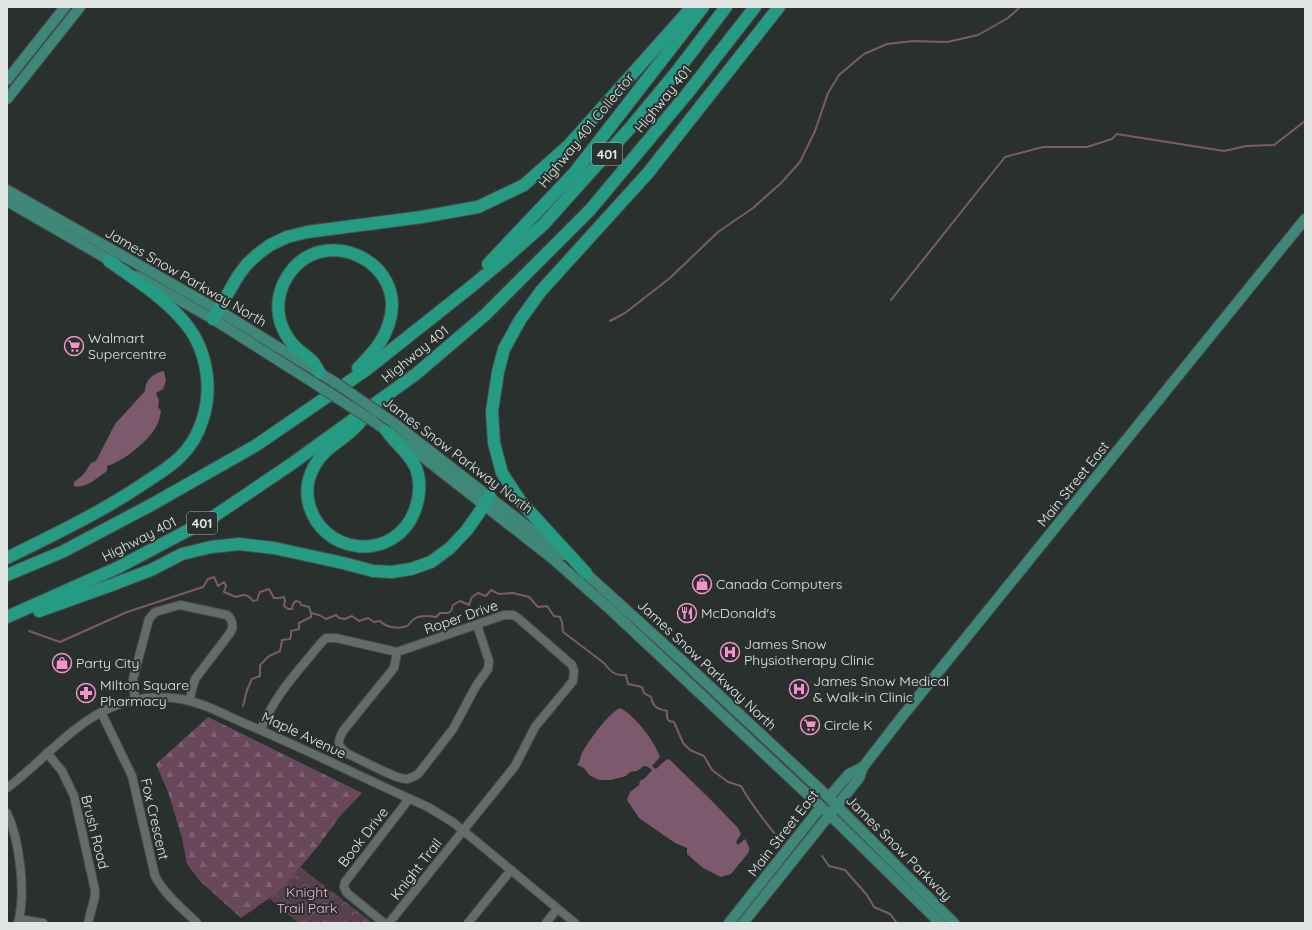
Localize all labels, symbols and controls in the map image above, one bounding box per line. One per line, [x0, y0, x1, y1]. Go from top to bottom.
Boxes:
street label: Highway 401 [630, 62, 696, 136]
street label: Highway 401 Collector [535, 69, 637, 191]
road number: 401 [592, 143, 622, 165]
street label: James Snow Parkway North [102, 223, 270, 331]
street label: Highway 401 [378, 321, 452, 387]
place label: Walmart Supercentre [88, 329, 166, 363]
supermarket icon: Walmart Supercentre [63, 335, 85, 357]
street label: James Snow Parkway North [379, 393, 537, 517]
street label: Main Street East [1033, 437, 1113, 530]
street label: Highway 401 [99, 512, 179, 566]
road number: 401 [187, 512, 217, 534]
shop icon: Canada Computers [691, 573, 713, 595]
place label: Canada Computers [716, 575, 842, 593]
street label: Roper Drive [422, 596, 500, 638]
street label: James Snow Parkway North [634, 596, 780, 734]
restaurant icon: McDonald's [676, 602, 698, 624]
place label: McDonald's [701, 604, 776, 622]
place label: James Snow Physiotherapy Clinic [744, 635, 874, 669]
hospital icon: James Snow Physiotherapy Clinic [719, 641, 741, 663]
shop icon: Party City [51, 652, 73, 674]
place label: Party City [76, 654, 140, 672]
place label: James Snow Medical & Walk-in Clinic [813, 672, 949, 706]
place label: MIlton Square Pharmacy [100, 676, 189, 710]
hospital icon: James Snow Medical & Walk-in Clinic [788, 678, 810, 700]
pharmacy icon: MIlton Square Pharmacy [75, 682, 97, 704]
street label: Maple Avenue [259, 708, 349, 762]
supermarket icon: Circle K [799, 714, 821, 736]
place label: Circle K [824, 716, 873, 734]
street label: Fox Crescent [137, 776, 173, 862]
street label: Main Street East [744, 786, 823, 880]
street label: James Snow Parkway [842, 791, 956, 905]
street label: Brush Road [77, 793, 113, 871]
street label: Book Drive [334, 803, 392, 871]
street label: Knight Trail [386, 835, 446, 903]
park label: Knight Trail Park [277, 883, 338, 917]

